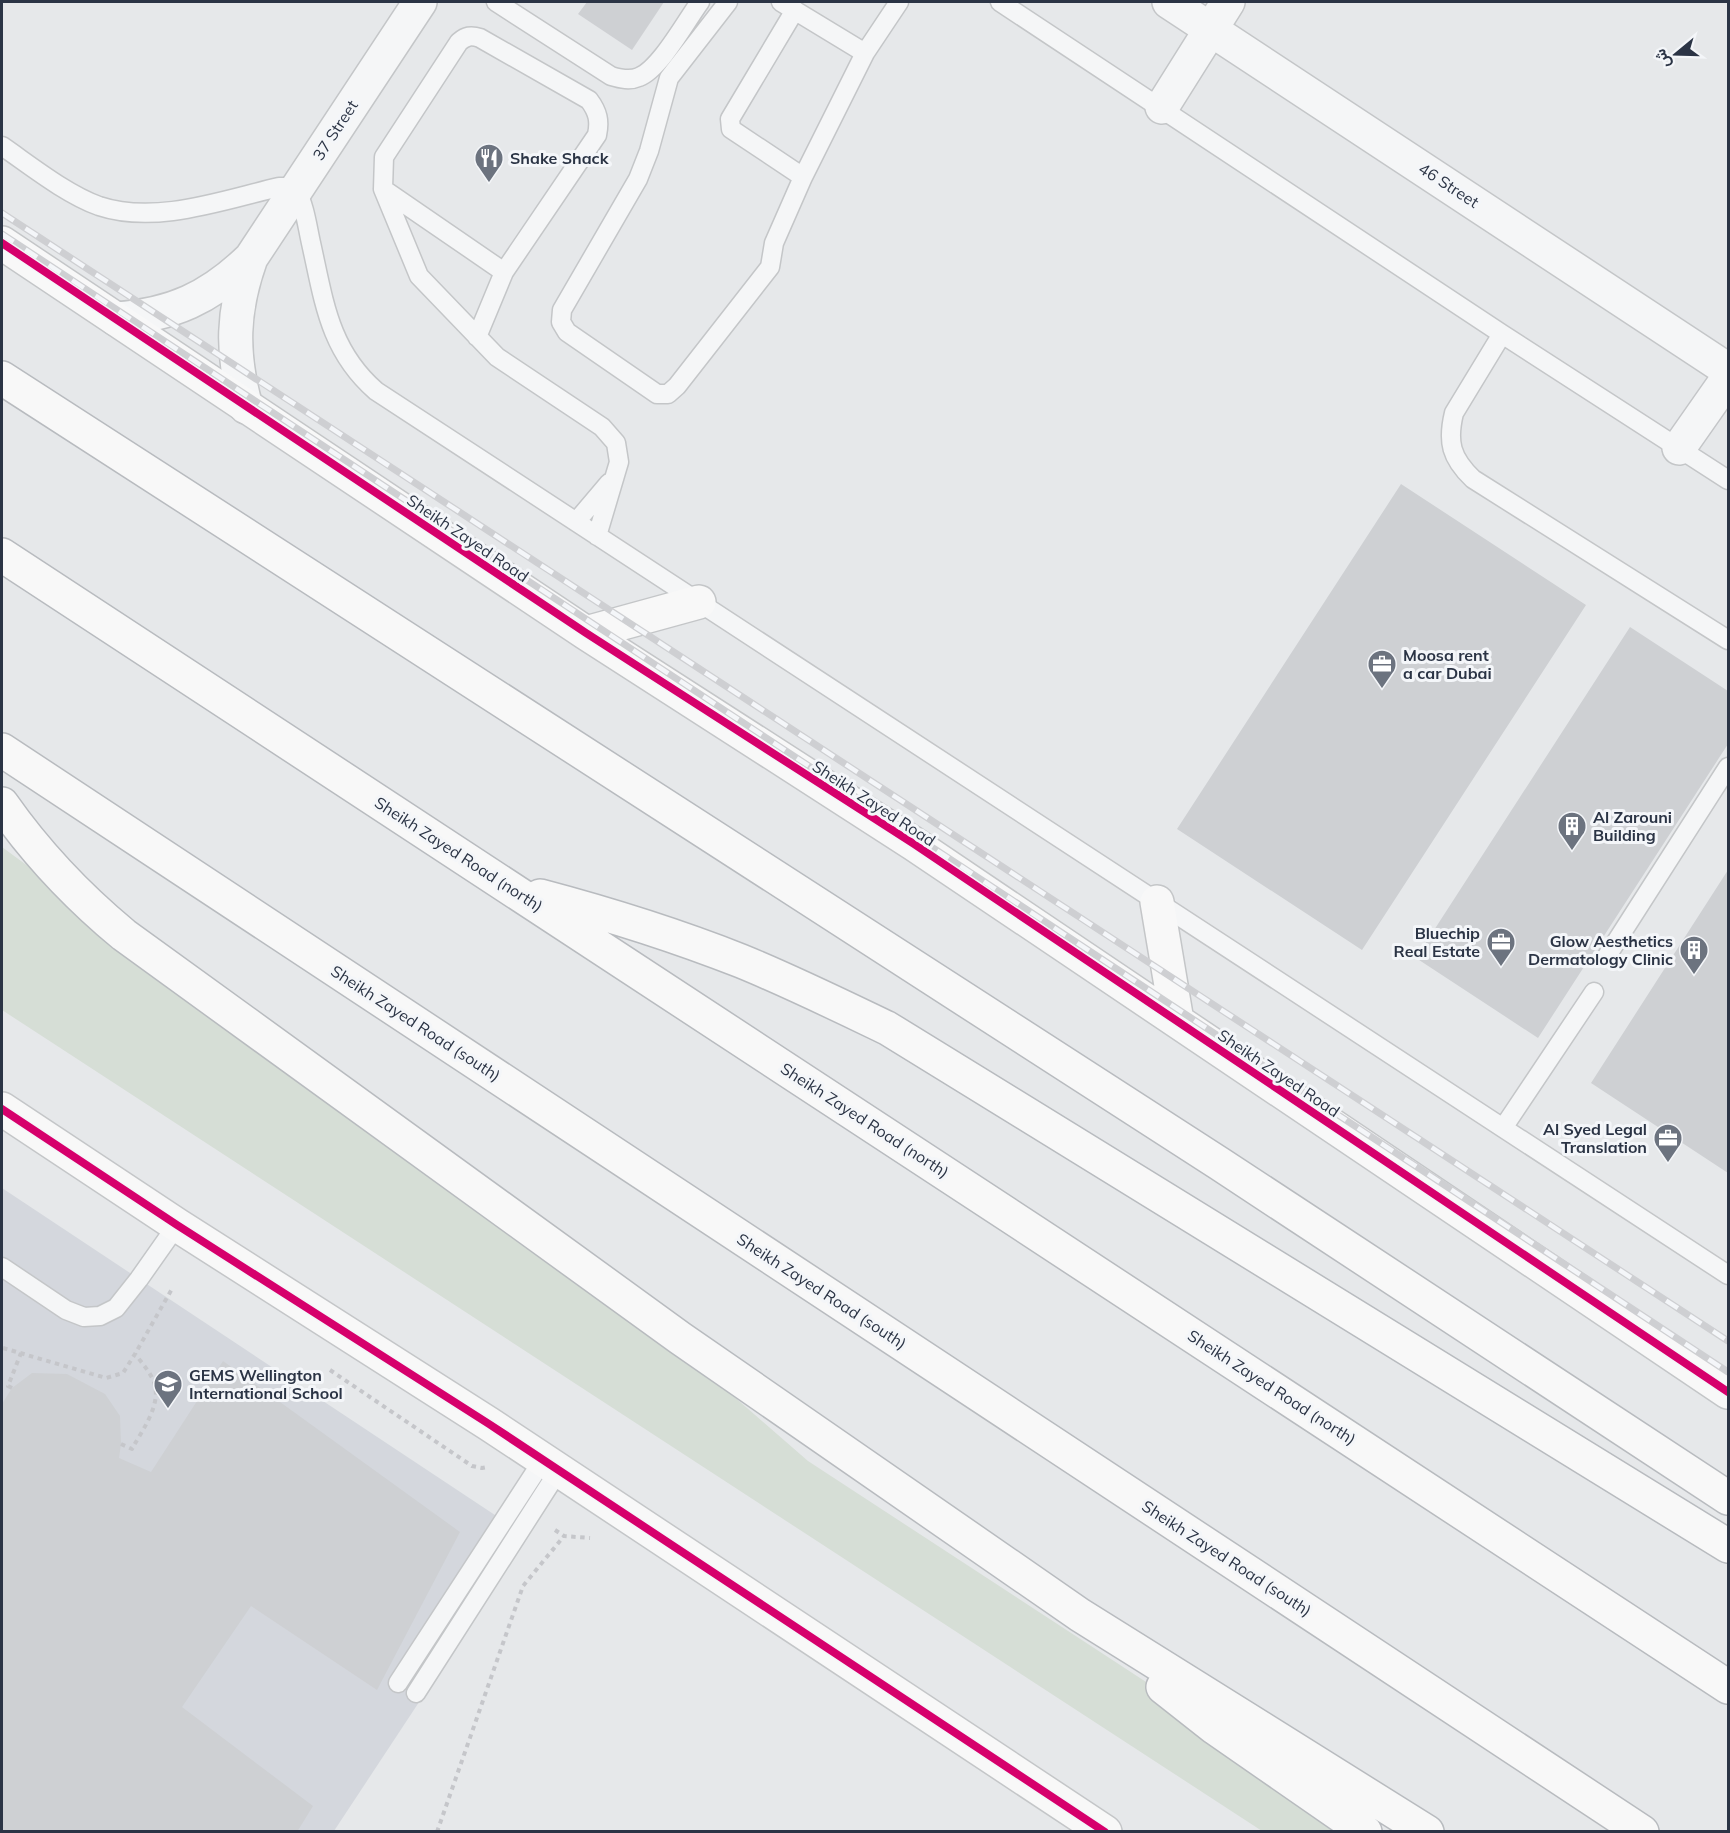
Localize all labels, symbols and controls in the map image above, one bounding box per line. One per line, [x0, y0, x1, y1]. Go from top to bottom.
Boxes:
north arrow [1646, 24, 1706, 84]
text: ش [1649, 47, 1674, 71]
street label: 37 Street [308, 96, 362, 164]
restaurant icon: Shake Shack [473, 142, 505, 184]
place label: Shake Shack [510, 148, 610, 168]
street label: 46 Street [1415, 158, 1483, 212]
street label: Sheikh Zayed Road [403, 490, 533, 586]
place label: Moosa rent a car Dubai [1403, 645, 1492, 683]
office icon: Moosa rent a car Dubai [1366, 648, 1398, 690]
street label: Sheikh Zayed Road [809, 756, 939, 850]
street label: Sheikh Zayed Road (north) [371, 792, 547, 916]
place label: Al Zarouni Building [1593, 807, 1672, 845]
building icon: Al Zarouni Building [1556, 810, 1588, 852]
place label: Bluechip Real Estate [1394, 923, 1480, 961]
office icon: Bluechip Real Estate [1485, 926, 1517, 968]
place label: Glow Aesthetics Dermatology Clinic [1528, 931, 1673, 969]
building icon: Glow Aesthetics Dermatology Clinic [1678, 934, 1710, 976]
street label: Sheikh Zayed Road (south) [327, 961, 505, 1085]
street label: Sheikh Zayed Road [1214, 1025, 1344, 1121]
street label: Sheikh Zayed Road (north) [777, 1058, 953, 1182]
place label: Al Syed Legal Translation [1543, 1119, 1647, 1157]
office icon: Al Syed Legal Translation [1652, 1122, 1684, 1164]
street label: Sheikh Zayed Road (south) [733, 1229, 911, 1353]
street label: Sheikh Zayed Road (north) [1184, 1325, 1360, 1449]
place label: GEMS Wellington International School [189, 1365, 343, 1403]
school or university icon: GEMS Wellington International School [152, 1368, 184, 1410]
street label: Sheikh Zayed Road (south) [1138, 1496, 1316, 1620]

